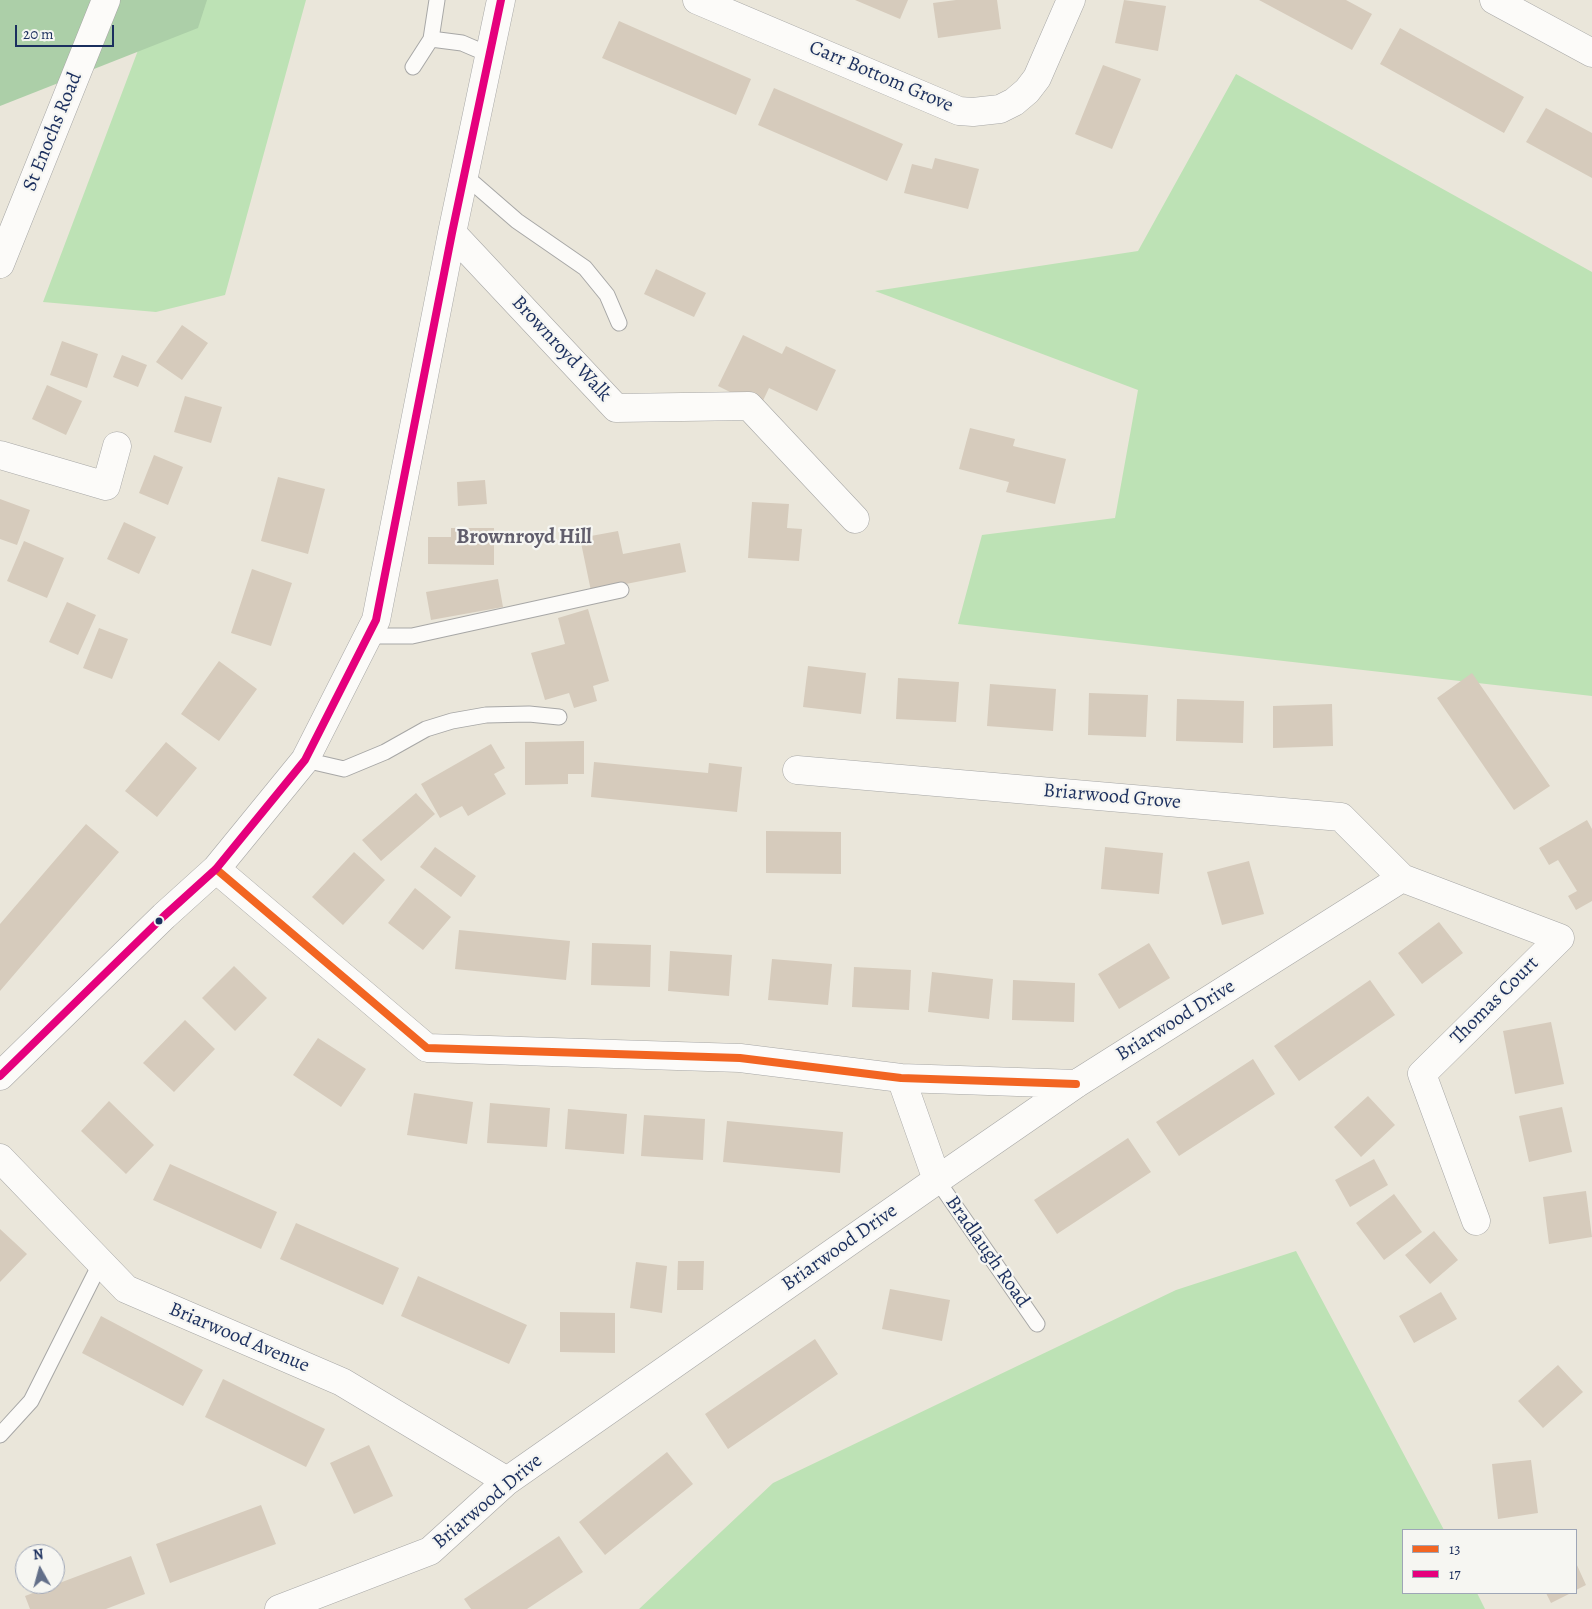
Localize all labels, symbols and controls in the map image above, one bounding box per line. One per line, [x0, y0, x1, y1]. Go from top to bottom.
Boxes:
scale bar [18, 15, 116, 47]
text: 20 m [23, 24, 54, 44]
street label: Carr Bottom Grove [805, 36, 957, 118]
street label: St Enochs Road [18, 69, 88, 195]
street label: Brownroyd Walk [506, 291, 616, 407]
district label: Brownroyd Hill [456, 525, 592, 551]
street label: Briarwood Grove [1042, 779, 1182, 815]
unlabelled marker [154, 916, 164, 926]
street label: Thomas Court [1446, 952, 1544, 1050]
street label: Briarwood Drive [1112, 975, 1240, 1067]
street label: Bradlaugh Road [940, 1192, 1034, 1312]
street label: Briarwood Drive [778, 1199, 902, 1297]
street label: Briarwood Avenue [165, 1298, 313, 1378]
street label: Briarwood Drive [428, 1449, 548, 1555]
legend [1402, 1529, 1577, 1594]
text: 13 [1449, 1539, 1460, 1559]
north arrow [15, 1544, 65, 1594]
text: N [32, 1545, 44, 1565]
text: 17 [1449, 1564, 1460, 1584]

